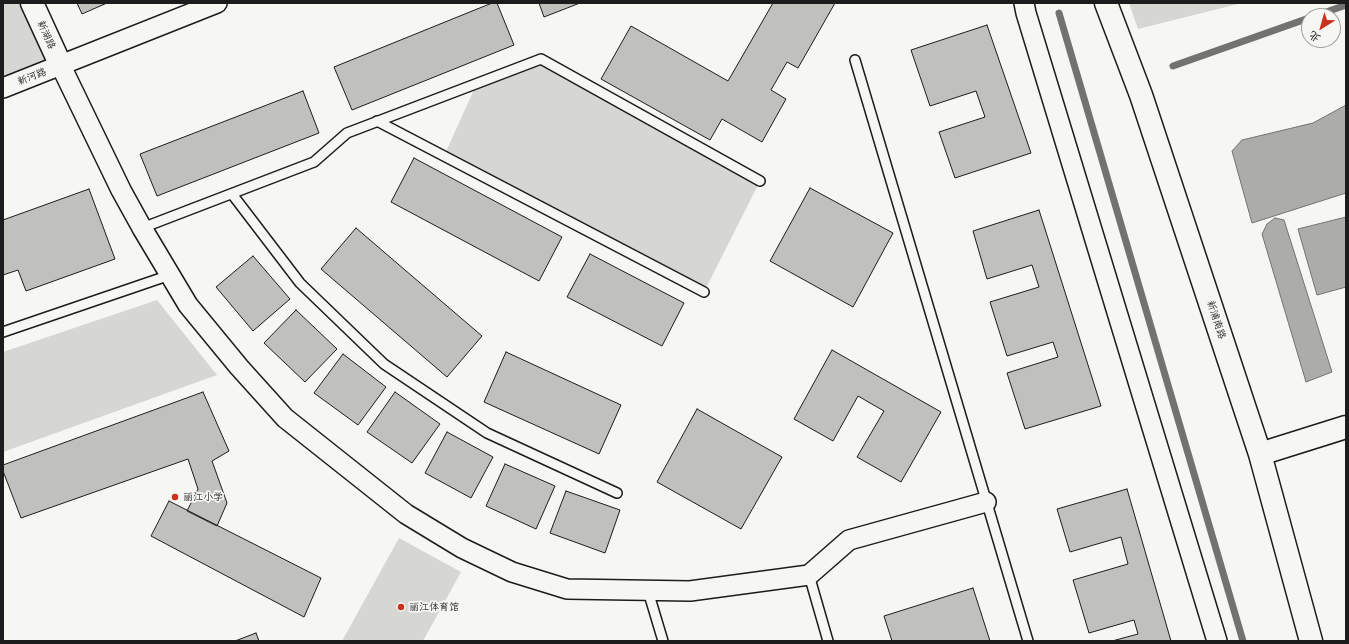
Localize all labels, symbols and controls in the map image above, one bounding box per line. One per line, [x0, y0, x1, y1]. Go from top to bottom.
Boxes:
north arrow [1301, 8, 1341, 48]
street label: 新湖路 [34, 19, 58, 51]
text: 北 [1305, 27, 1324, 47]
street label: 新河路 [16, 66, 48, 88]
street label: 新浦南路 [1204, 299, 1228, 341]
place label: 丽江小学 [183, 491, 223, 503]
marker: 丽江小学 [170, 492, 180, 502]
place label: 丽江体育馆 [409, 601, 459, 613]
marker: 丽江体育馆 [396, 602, 406, 612]

